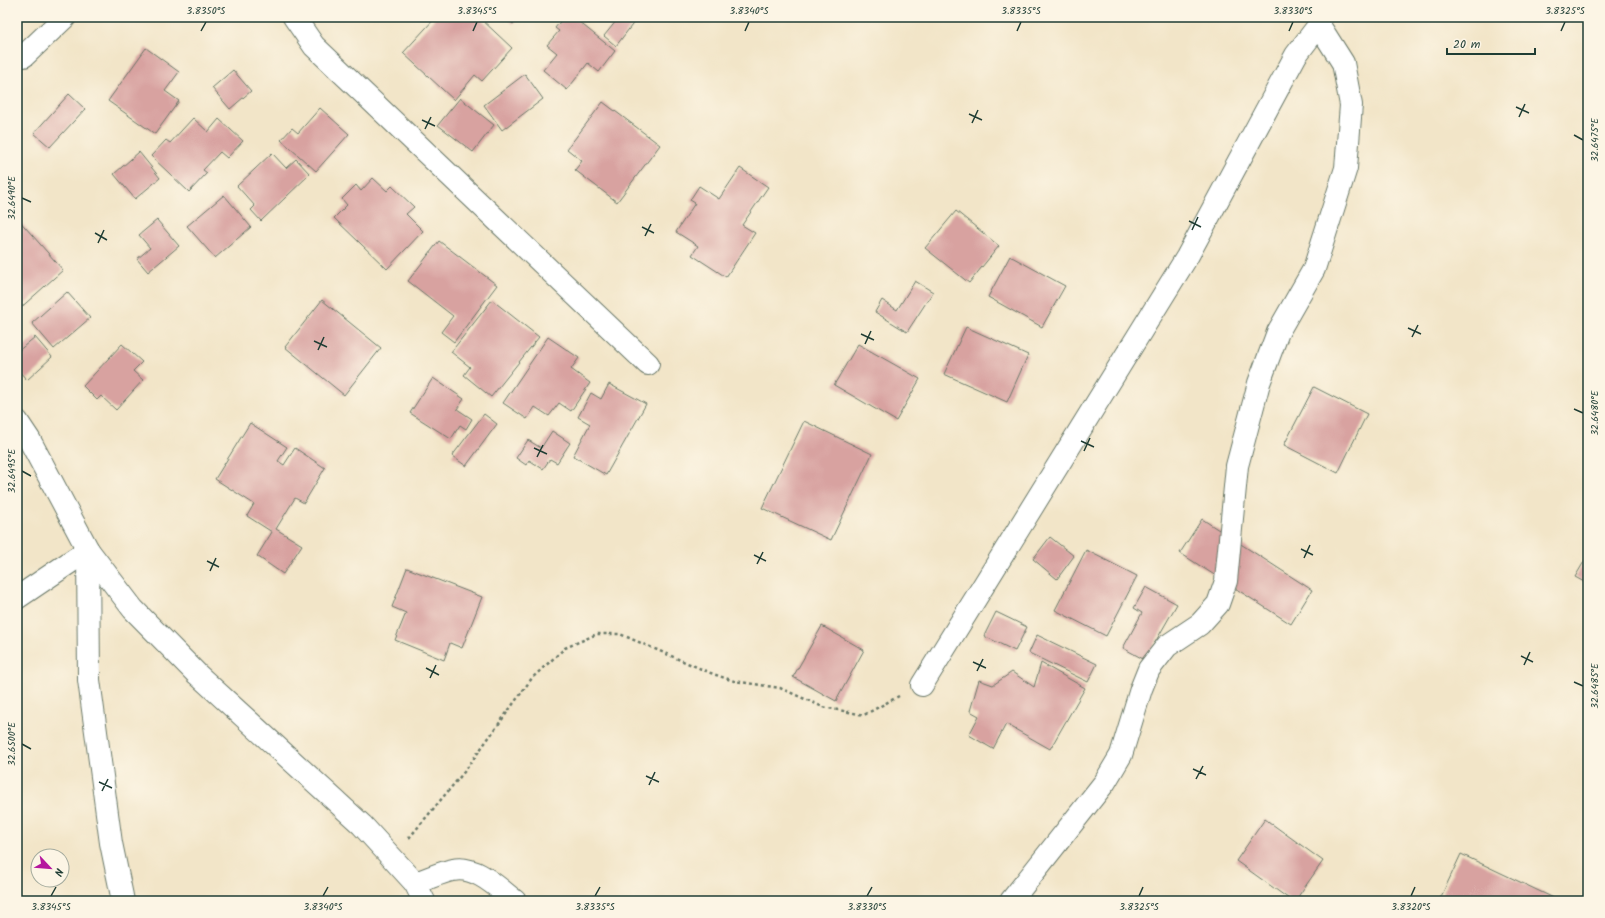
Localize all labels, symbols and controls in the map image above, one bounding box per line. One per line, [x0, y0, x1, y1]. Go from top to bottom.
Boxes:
text: 3.8350°S [187, 3, 226, 19]
text: 3.8345°S [457, 3, 497, 19]
text: 3.8340°S [729, 3, 769, 19]
text: 3.8335°S [1001, 3, 1041, 19]
text: 3.8330°S [1273, 3, 1313, 19]
text: 3.8325°S [1545, 3, 1586, 19]
scale bar [1447, 30, 1535, 56]
text: 20 m [1453, 35, 1481, 54]
text: 32.6475°E [1587, 117, 1603, 162]
text: 32.6490°E [4, 175, 20, 220]
text: 32.6480°E [1587, 389, 1603, 436]
text: 32.6495°E [4, 448, 20, 493]
text: 32.6485°E [1587, 662, 1603, 709]
text: 32.6500°E [4, 721, 20, 766]
north arrow [30, 848, 70, 888]
text: N [48, 865, 68, 879]
text: 3.8345°S [31, 899, 71, 915]
text: 3.8340°S [303, 899, 343, 915]
text: 3.8335°S [575, 899, 615, 915]
text: 3.8330°S [847, 899, 887, 915]
text: 3.8325°S [1119, 899, 1160, 915]
text: 3.8320°S [1391, 899, 1431, 915]

